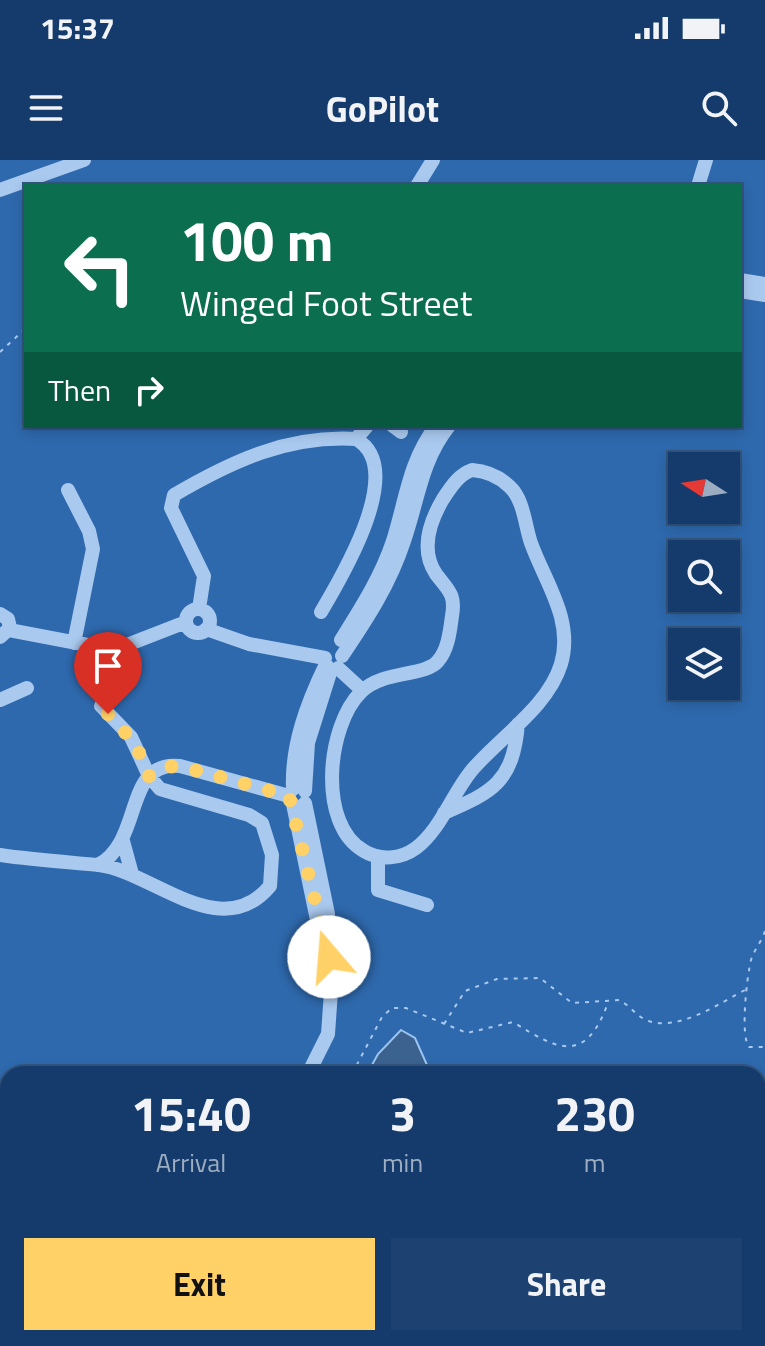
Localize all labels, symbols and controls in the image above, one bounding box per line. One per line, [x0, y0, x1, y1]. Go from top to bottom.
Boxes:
text: 15:37 [40, 5, 115, 51]
text: GoPilot [326, 81, 439, 136]
icon: menu [24, 86, 68, 130]
icon: search [697, 86, 741, 130]
text: 100 m [180, 198, 333, 283]
icon: left [48, 216, 152, 320]
text: Winged Foot Street [180, 275, 472, 330]
text: Then [48, 367, 111, 413]
icon: right [127, 368, 171, 412]
north arrow [668, 452, 740, 524]
map controls [668, 452, 740, 700]
button: search [668, 540, 740, 612]
button: layers [668, 628, 740, 700]
pin [74, 632, 142, 714]
icon: arrive [86, 644, 130, 688]
position arrow [287, 915, 371, 999]
text: 15:40 [131, 1077, 251, 1150]
text: 3 [389, 1077, 416, 1150]
text: 230 [554, 1077, 635, 1150]
text: Arrival [156, 1143, 226, 1182]
text: min [382, 1143, 423, 1182]
text: m [584, 1143, 606, 1182]
button: Exit [24, 1238, 375, 1330]
button: Share [391, 1238, 742, 1330]

